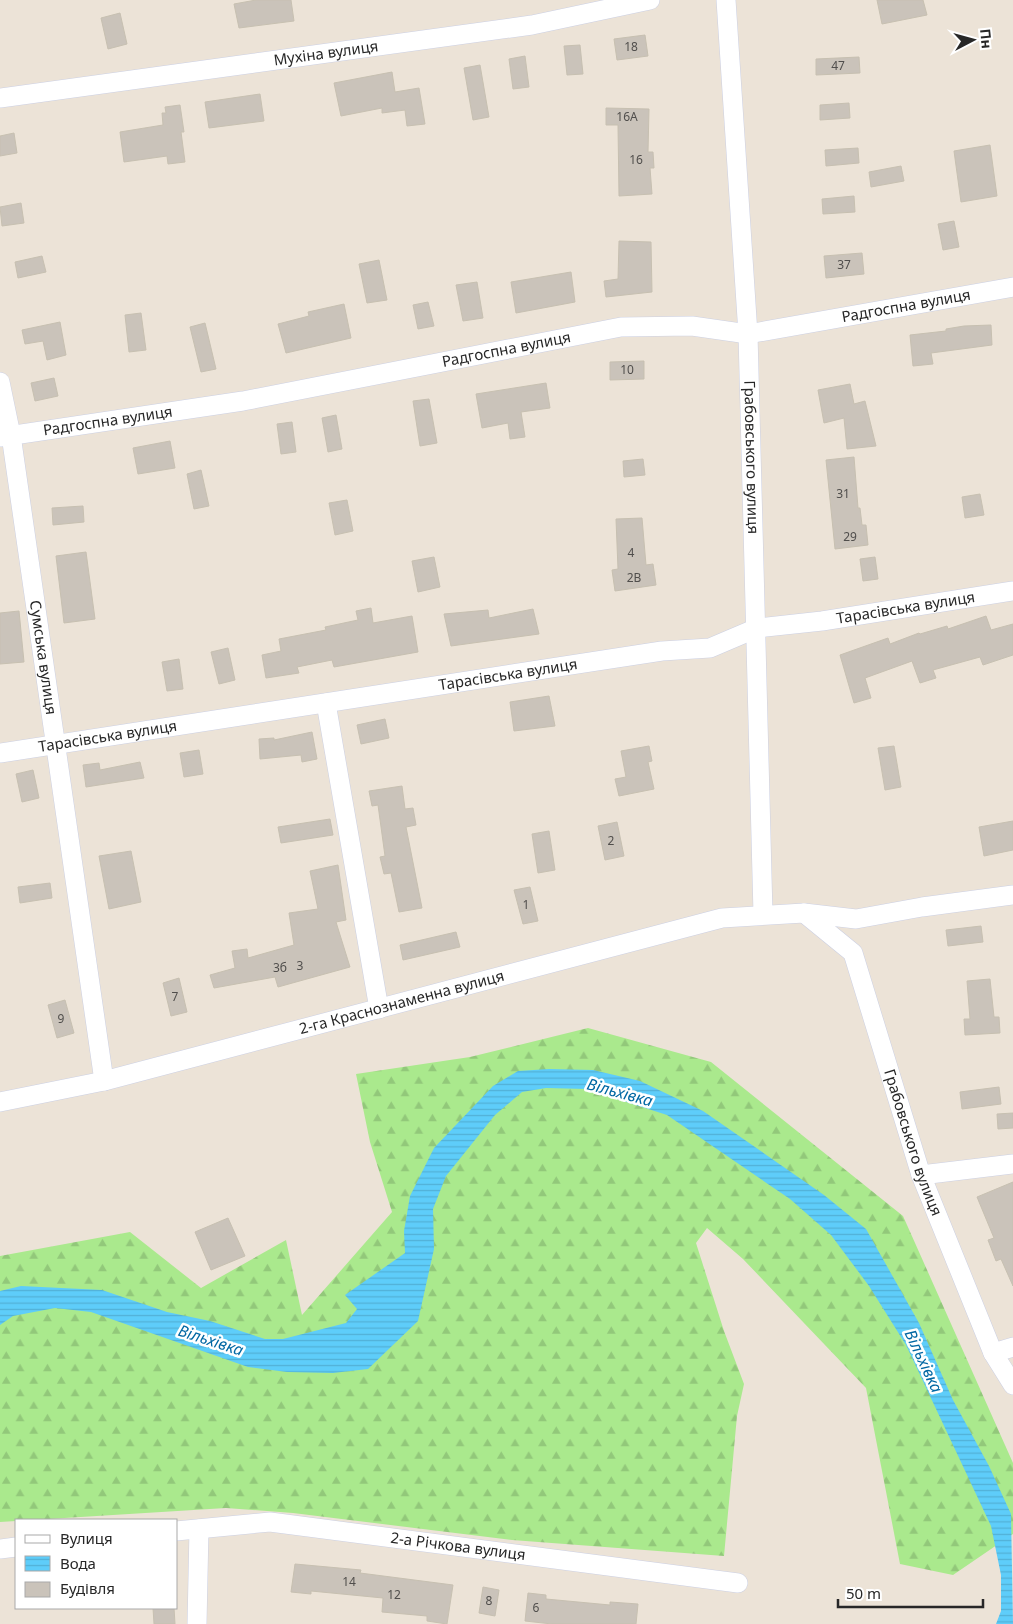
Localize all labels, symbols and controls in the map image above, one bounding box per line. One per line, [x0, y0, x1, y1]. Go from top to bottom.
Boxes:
north arrow [948, 15, 998, 65]
text: Пн [976, 28, 997, 49]
street label: Мухіна вулиця [272, 35, 379, 69]
house number: 18 [624, 38, 638, 55]
house number: 47 [831, 57, 845, 74]
house number: 16А [616, 108, 638, 125]
house number: 16 [629, 151, 643, 168]
house number: 37 [837, 256, 851, 273]
street label: Радгоспна вулиця [840, 284, 972, 326]
street label: Радгоспна вулиця [440, 326, 572, 371]
house number: 10 [620, 361, 634, 378]
street label: Грабовського вулиця [740, 380, 764, 534]
street label: Радгоспна вулиця [42, 401, 174, 440]
house number: 31 [836, 485, 850, 502]
house number: 29 [843, 528, 857, 545]
house number: 4 [628, 544, 635, 561]
house number: 2В [627, 569, 642, 586]
street label: Тарасівська вулиця [835, 586, 976, 628]
street label: Сумська вулиця [26, 599, 62, 716]
street label: Тарасівська вулиця [437, 653, 579, 694]
street label: Тарасівська вулиця [37, 715, 178, 756]
house number: 2 [608, 832, 615, 849]
house number: 1 [523, 896, 529, 913]
house number: 3 [297, 957, 304, 974]
house number: 3б [273, 959, 287, 976]
street label: 2-га Краснознаменна вулиця [297, 965, 506, 1038]
house number: 7 [172, 988, 179, 1005]
house number: 9 [58, 1010, 65, 1027]
street label: Грабовського вулиця [880, 1066, 947, 1219]
water label: Вільхівка [585, 1073, 655, 1111]
water label: Вільхівка [176, 1319, 246, 1361]
water label: Вільхівка [900, 1326, 948, 1396]
legend [15, 1519, 178, 1609]
street label: 2-а Річкова вулиця [389, 1527, 527, 1564]
text: Вулиця [60, 1528, 113, 1548]
text: Вода [60, 1553, 96, 1573]
house number: 14 [342, 1573, 356, 1590]
scale bar [838, 1576, 983, 1608]
text: Будівля [60, 1578, 115, 1598]
text: 50 m [846, 1583, 881, 1603]
house number: 12 [387, 1586, 401, 1603]
house number: 8 [486, 1592, 493, 1609]
house number: 6 [533, 1599, 540, 1616]

